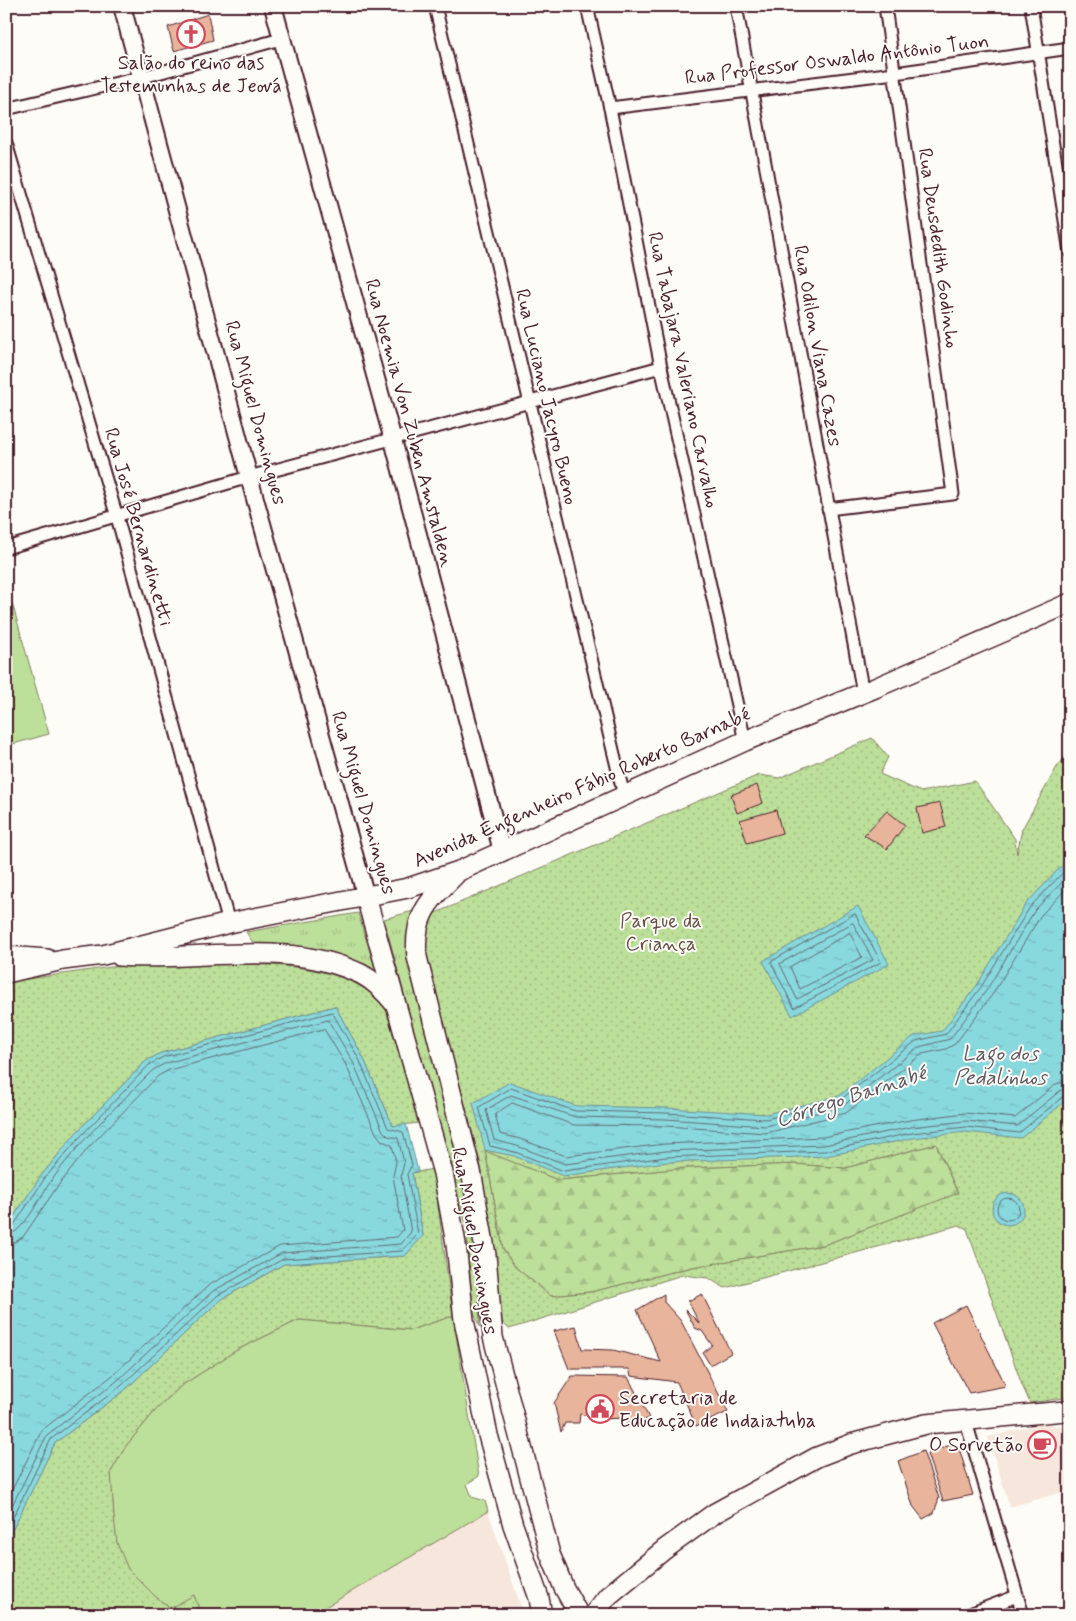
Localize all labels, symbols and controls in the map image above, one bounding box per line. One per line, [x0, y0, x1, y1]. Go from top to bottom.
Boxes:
church icon: Salão do reino das Testemunhas de Jeová [176, 19, 206, 49]
street label: Rua Professor Oswaldo Antônio Tuon [683, 28, 991, 92]
place label: Salão do reino das Testemunhas de Jeová [100, 50, 282, 100]
street label: Rua Deusdedith Godinho [911, 146, 965, 350]
street label: Rua Tabajara Valeriano Carvalho [641, 230, 725, 510]
street label: Rua Odilon Viana Cazes [786, 243, 848, 449]
street label: Rua Noemia Von Zuben Amstalden [358, 276, 461, 570]
street label: Rua Luciano Jacyro Bueno [508, 286, 584, 508]
street label: Rua Miguel Domingues [215, 318, 293, 509]
street label: Rua José Bernardinetti [97, 425, 179, 629]
street label: Avenida Engenheiro Fábio Roberto Barnabé [409, 701, 756, 877]
street label: Rua Miguel Domingues [322, 708, 402, 898]
park label: Parque da Criança [620, 908, 702, 958]
water label: Lago dos Pedalinhos [954, 1040, 1048, 1092]
water label: Córrego Barnabé [772, 1059, 933, 1136]
street label: Rua Miguel Domingues [442, 1145, 504, 1337]
place label: Secretaria de Educação de Indaiatuba [619, 1385, 816, 1435]
public building icon: Secretaria de Educação de Indaiatuba [585, 1394, 615, 1424]
cafe icon: O Sorvetão [1027, 1430, 1057, 1460]
place label: O Sorvetão [929, 1432, 1023, 1459]

